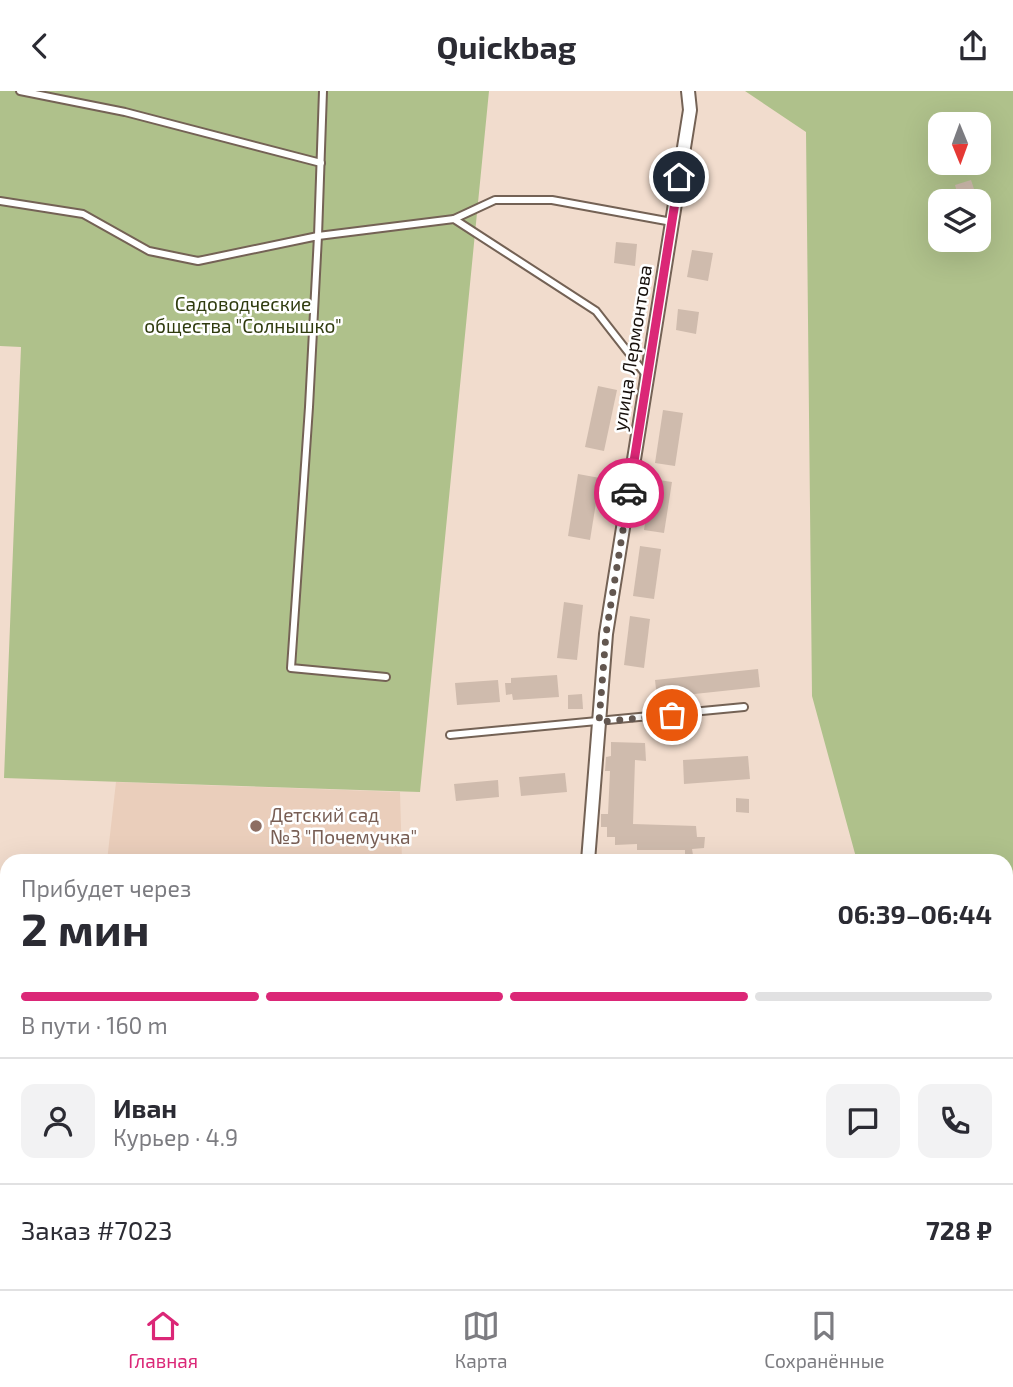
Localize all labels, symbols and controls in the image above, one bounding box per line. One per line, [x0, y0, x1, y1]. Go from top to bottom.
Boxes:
icon: back [21, 27, 59, 65]
text: Quickbag [437, 27, 576, 65]
icon: share [954, 27, 992, 65]
north arrow [928, 112, 990, 175]
map controls [928, 112, 991, 252]
pin [649, 147, 709, 207]
icon: home [660, 158, 698, 196]
button: layers [928, 189, 991, 252]
street label: улица Лермонтова [607, 263, 657, 433]
park label: Садоводческие общества "Солнышко" [144, 292, 342, 337]
courier [594, 458, 664, 528]
icon: car [610, 474, 648, 512]
pin [642, 685, 702, 745]
icon: bag [653, 696, 691, 734]
place label: Детский сад №3 "Почемучка" [270, 803, 417, 849]
marker: Детский сад №3 "Почемучка" [248, 818, 264, 834]
text: Прибудет через [21, 874, 191, 902]
text: 06:39–06:44 [837, 898, 992, 929]
text: 2 мин [21, 900, 150, 955]
text: В пути · 160 m [21, 1011, 168, 1039]
button: person [21, 1084, 95, 1158]
button: chat [826, 1084, 900, 1158]
button: phone [918, 1084, 992, 1158]
text: Иван [113, 1092, 177, 1123]
text: Курьер · 4.9 [113, 1123, 238, 1151]
text: Заказ #7023 [21, 1214, 173, 1245]
text: 728 ₽ [926, 1214, 992, 1245]
tab: Главная [128, 1307, 198, 1372]
tab: Карта [455, 1307, 508, 1372]
tab: Сохранённые [764, 1307, 885, 1372]

